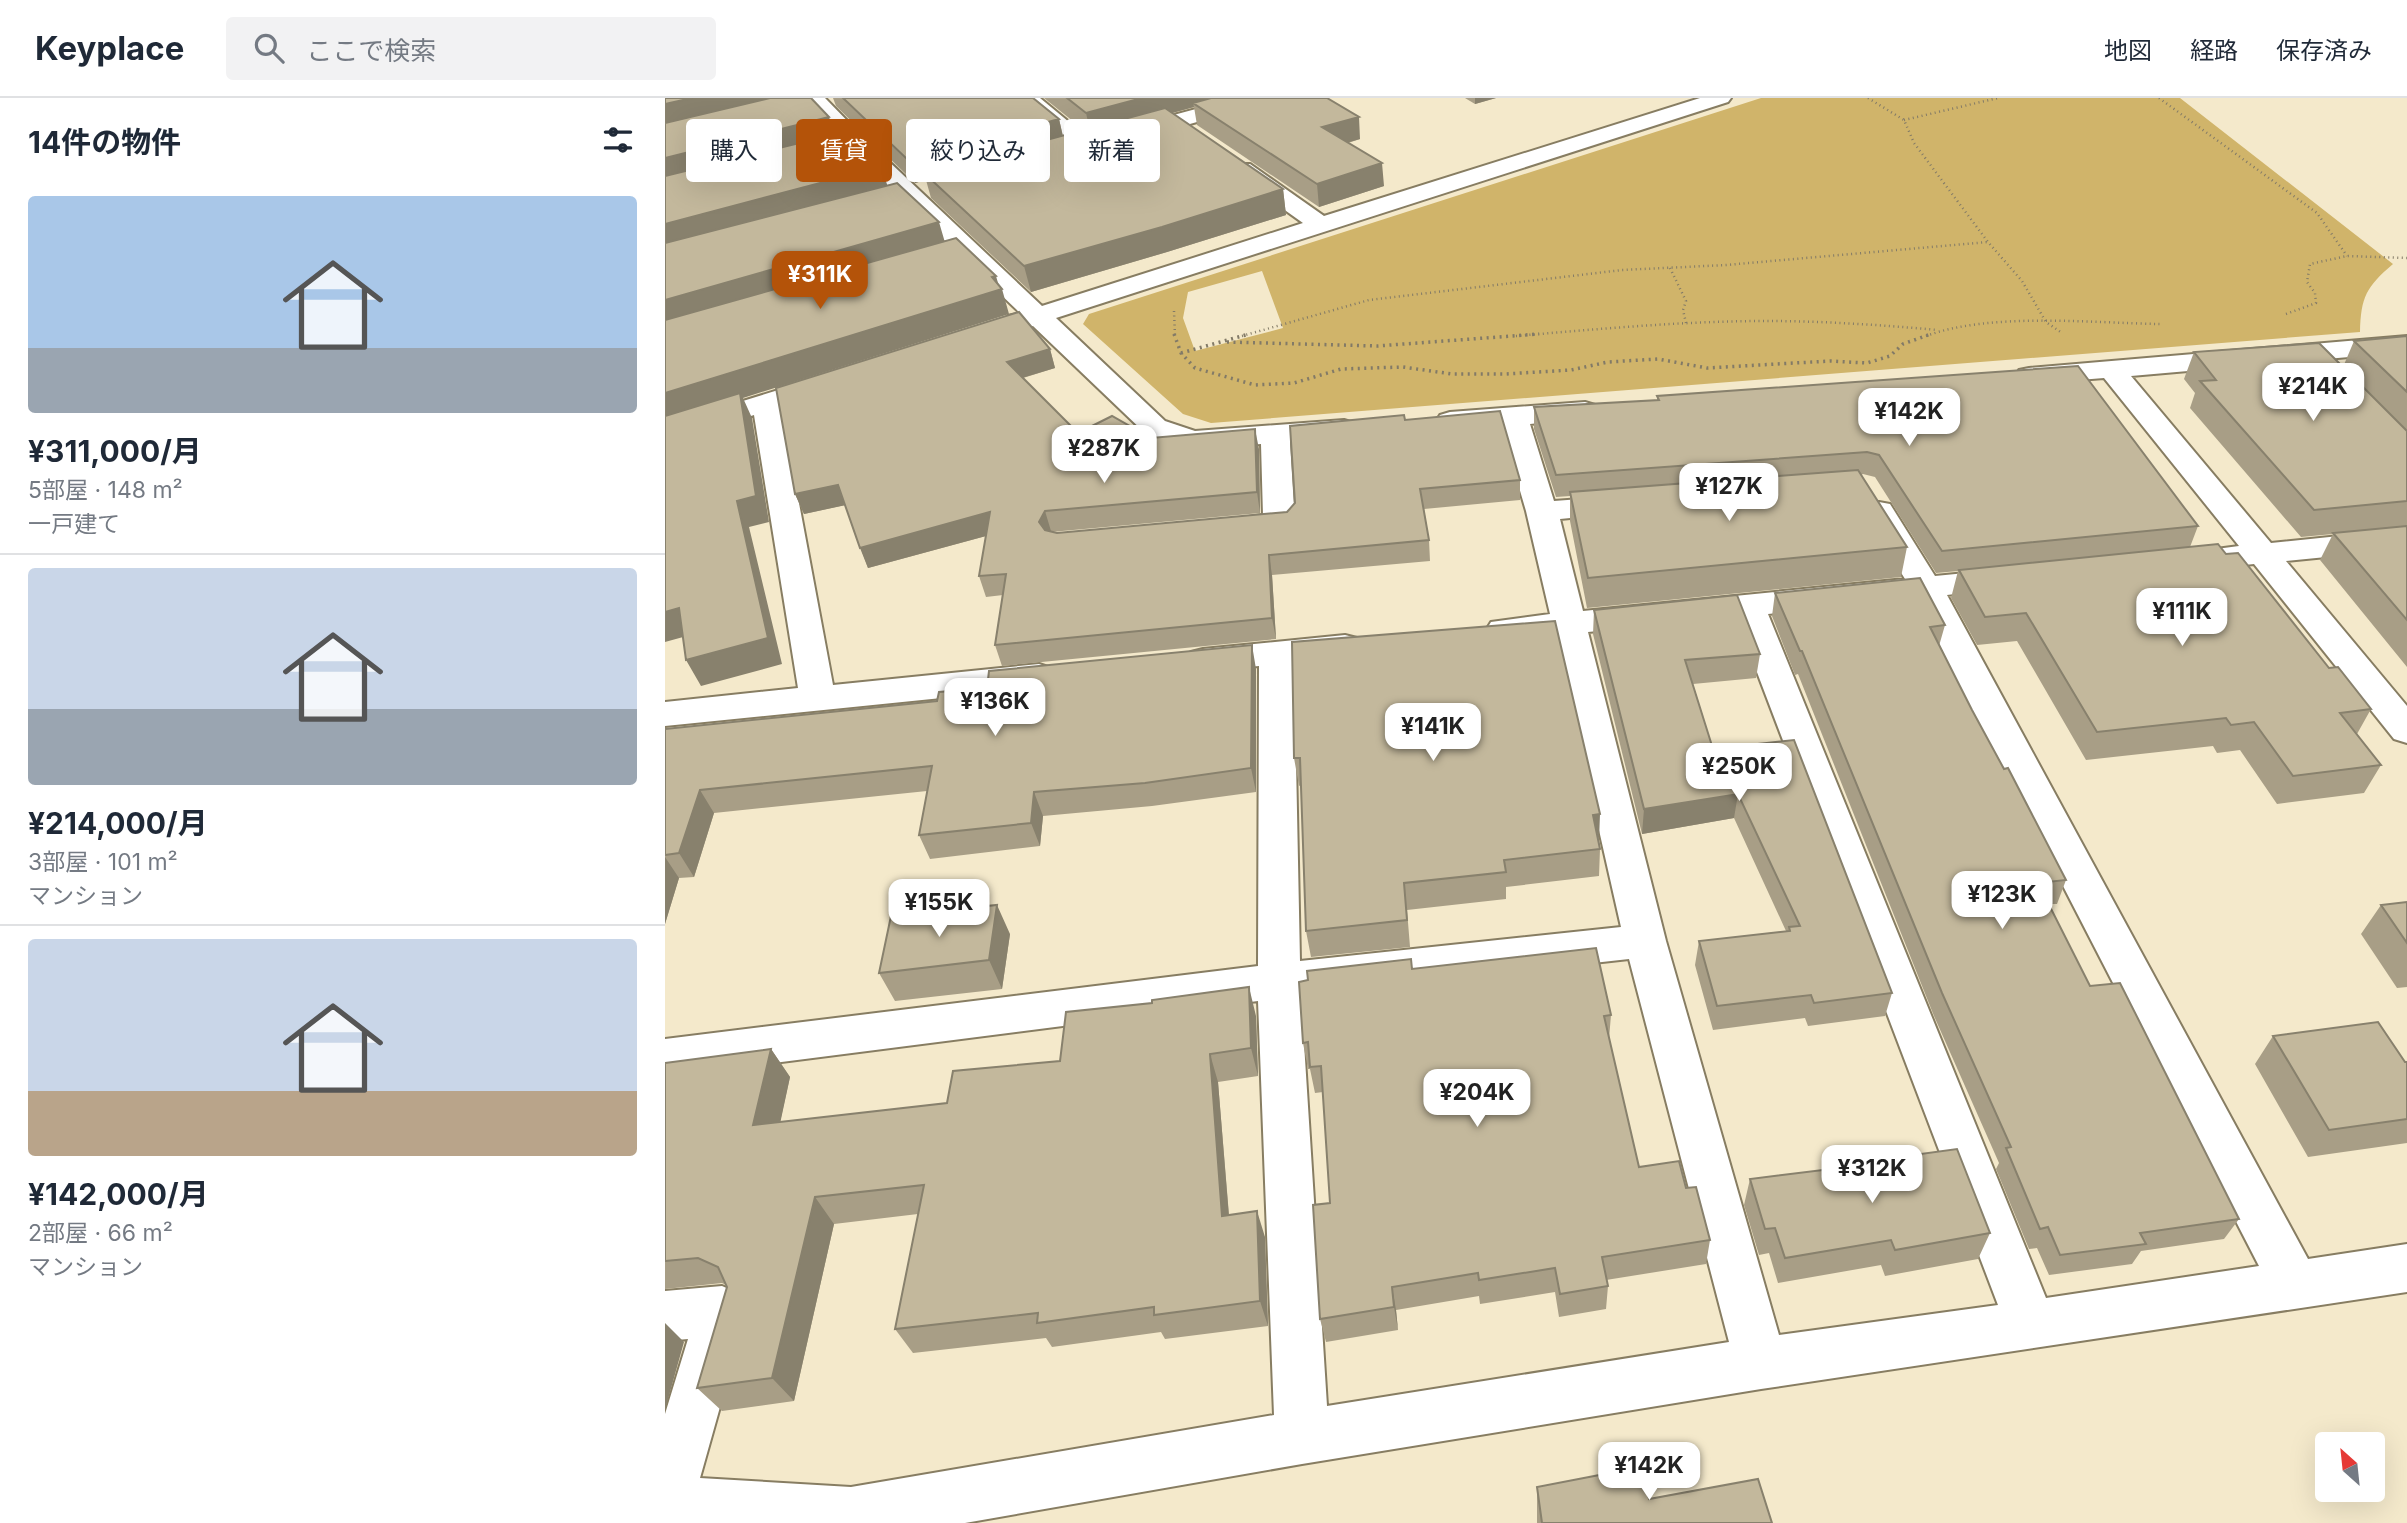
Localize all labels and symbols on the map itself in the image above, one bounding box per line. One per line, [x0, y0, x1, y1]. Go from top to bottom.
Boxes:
pin: ¥311K [771, 252, 869, 311]
pin: ¥214K [2264, 364, 2362, 423]
pin: ¥142K [1860, 388, 1958, 448]
pin: ¥287K [1055, 426, 1153, 485]
pin: ¥127K [1680, 464, 1778, 523]
pin: ¥111K [2133, 588, 2231, 648]
pin: ¥136K [946, 678, 1044, 738]
pin: ¥141K [1384, 704, 1482, 763]
pin: ¥250K [1690, 744, 1788, 803]
pin: ¥123K [1953, 872, 2051, 931]
pin: ¥155K [890, 880, 988, 939]
pin: ¥204K [1428, 1070, 1526, 1129]
pin: ¥312K [1823, 1146, 1921, 1205]
north arrow [2315, 1432, 2385, 1502]
pin: ¥142K [1600, 1442, 1698, 1502]

